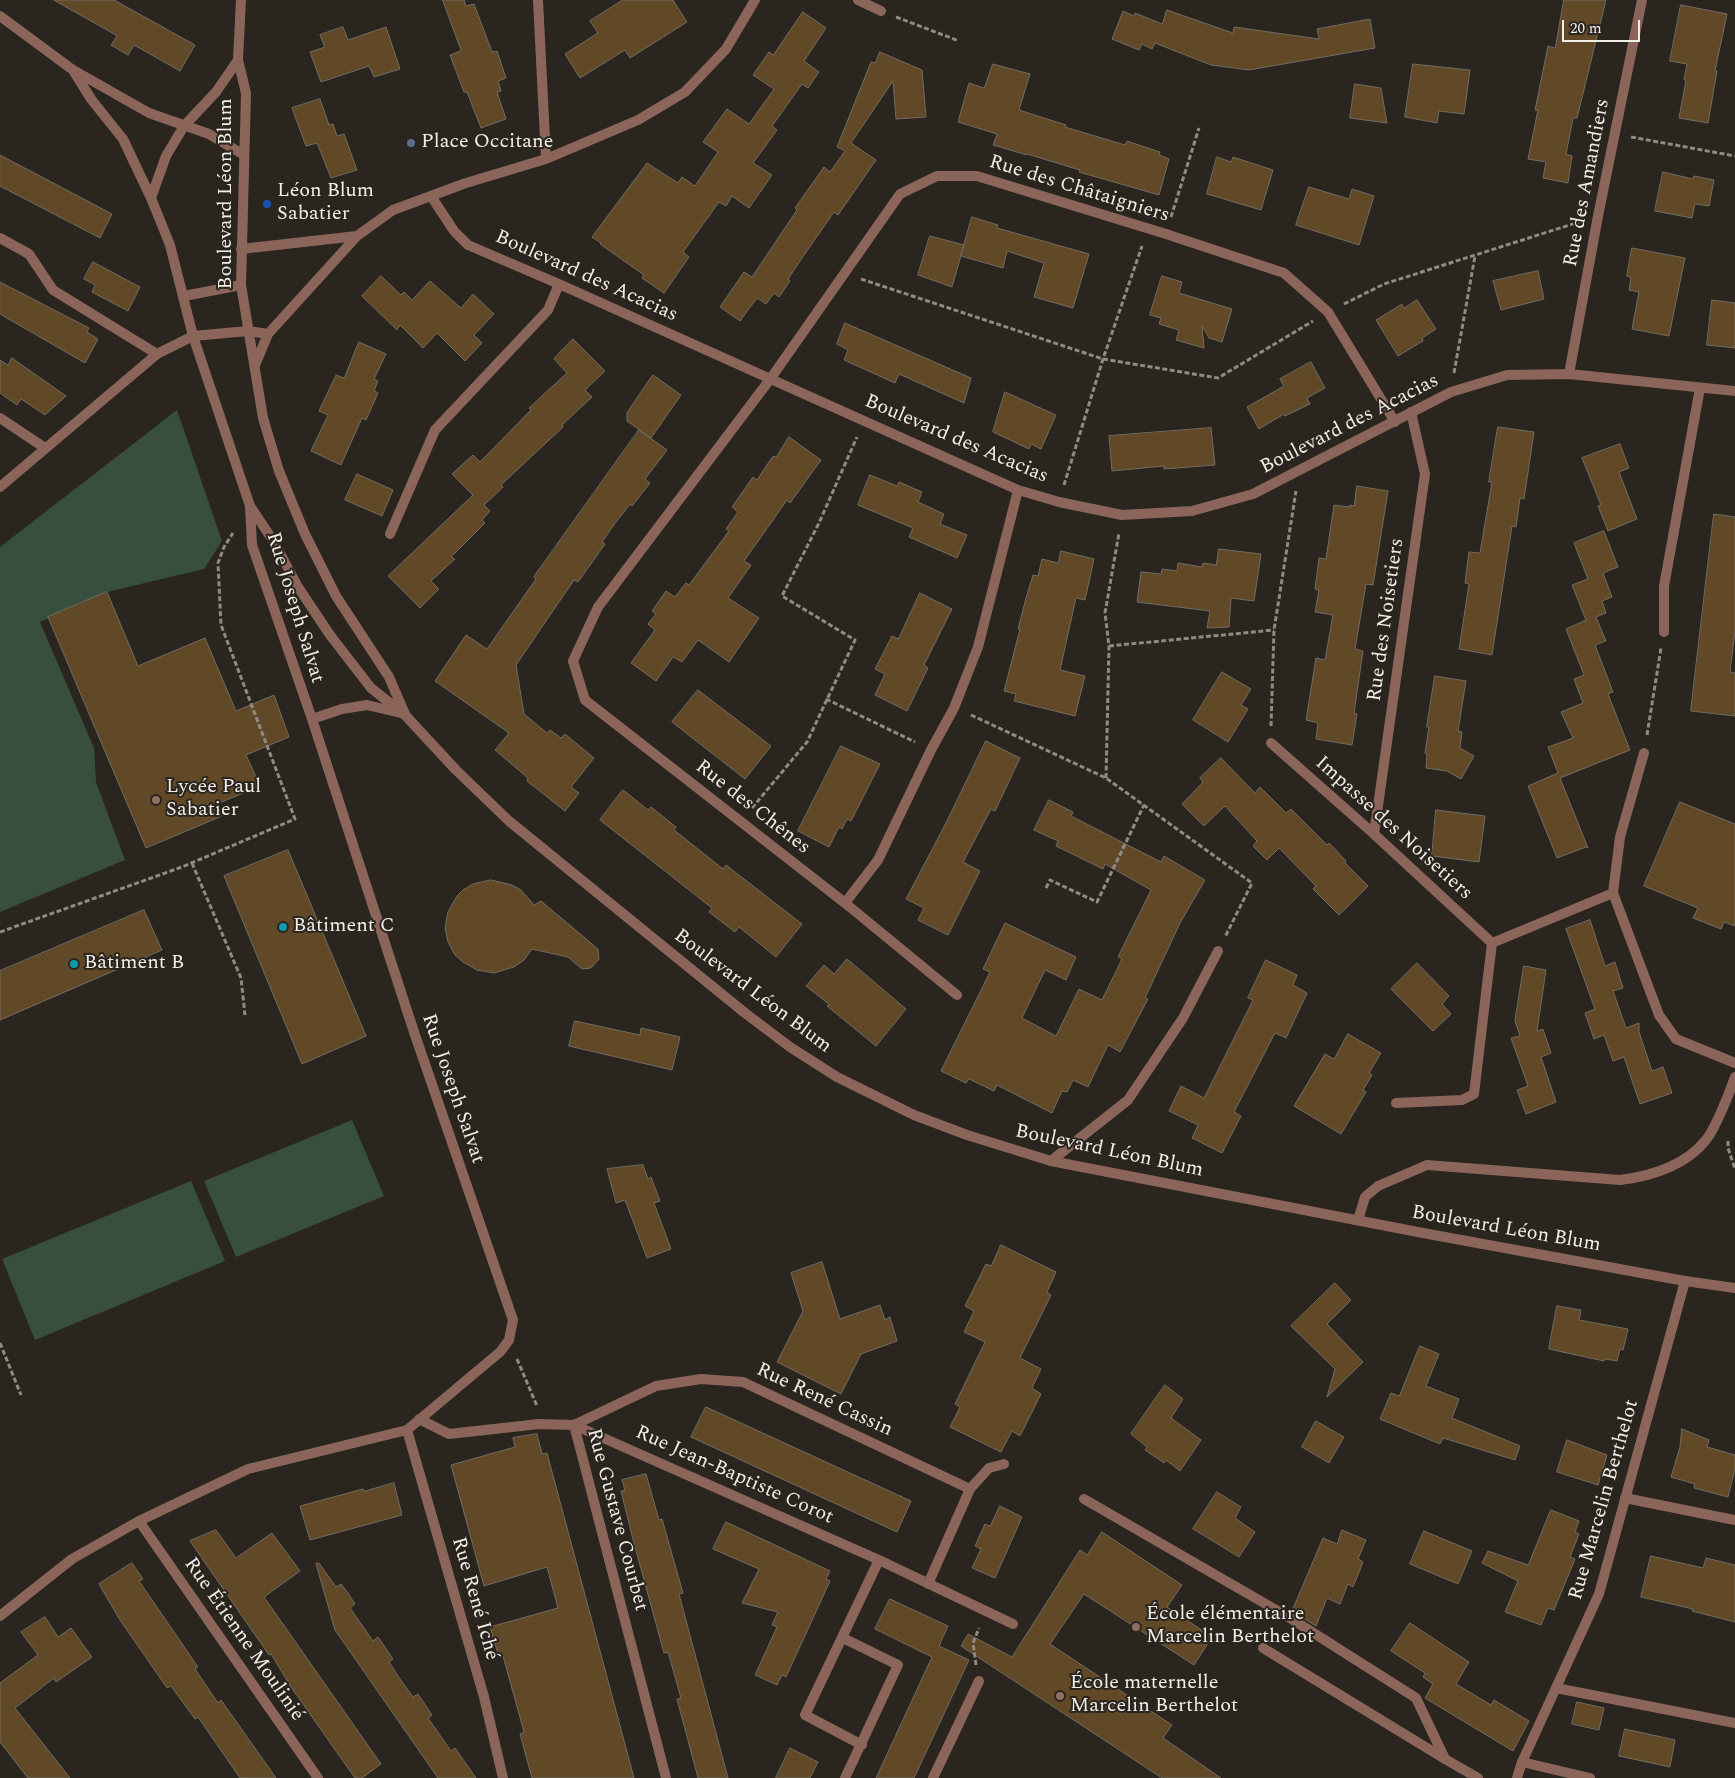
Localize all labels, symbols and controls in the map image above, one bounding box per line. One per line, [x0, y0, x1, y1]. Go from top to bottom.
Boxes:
scale bar [1565, 10, 1642, 42]
text: 20 m [1570, 17, 1602, 40]
street label: Rue des Amandiers [1560, 97, 1616, 269]
street label: Boulevard Léon Blum [215, 98, 239, 290]
place label: Place Occitane [421, 131, 553, 155]
marker: Place Occitane [405, 137, 417, 149]
street label: Rue des Châtaigniers [986, 151, 1172, 229]
place label: Léon Blum Sabatier [277, 180, 374, 227]
marker: Léon Blum Sabatier [261, 198, 273, 210]
street label: Boulevard des Acacias [491, 226, 681, 328]
street label: Boulevard des Acacias [1257, 370, 1443, 480]
street label: Boulevard des Acacias [861, 390, 1051, 490]
street label: Rue Joseph Salvat [260, 530, 328, 686]
street label: Rue des Noisetiers [1364, 537, 1410, 703]
street label: Impasse des Noisetiers [1309, 752, 1477, 906]
street label: Rue des Chênes [690, 756, 814, 860]
place label: Lycée Paul Sabatier [166, 776, 261, 823]
marker: Lycée Paul Sabatier [150, 794, 162, 806]
place label: Bâtiment C [293, 915, 394, 939]
marker: Bâtiment C [277, 921, 289, 933]
street label: Boulevard Léon Blum [668, 925, 836, 1059]
place label: Bâtiment B [84, 952, 184, 976]
marker: Bâtiment B [68, 958, 80, 970]
street label: Rue Joseph Salvat [415, 1011, 489, 1167]
street label: Boulevard Léon Blum [1013, 1120, 1205, 1184]
street label: Boulevard Léon Blum [1410, 1202, 1602, 1258]
street label: Rue René Cassin [752, 1359, 896, 1443]
street label: Rue Marcelin Berthelot [1565, 1397, 1645, 1603]
street label: Rue Jean-Baptiste Corot [631, 1421, 837, 1531]
street label: Rue Gustave Courbet [580, 1426, 652, 1614]
street label: Rue René Iché [445, 1535, 503, 1663]
street label: Rue Étienne Moulinié [178, 1554, 308, 1726]
place label: École élémentaire Marcelin Berthelot [1146, 1603, 1314, 1650]
marker: École élémentaire Marcelin Berthelot [1130, 1621, 1142, 1633]
place label: École maternelle Marcelin Berthelot [1070, 1672, 1238, 1719]
marker: École maternelle Marcelin Berthelot [1054, 1690, 1066, 1702]

